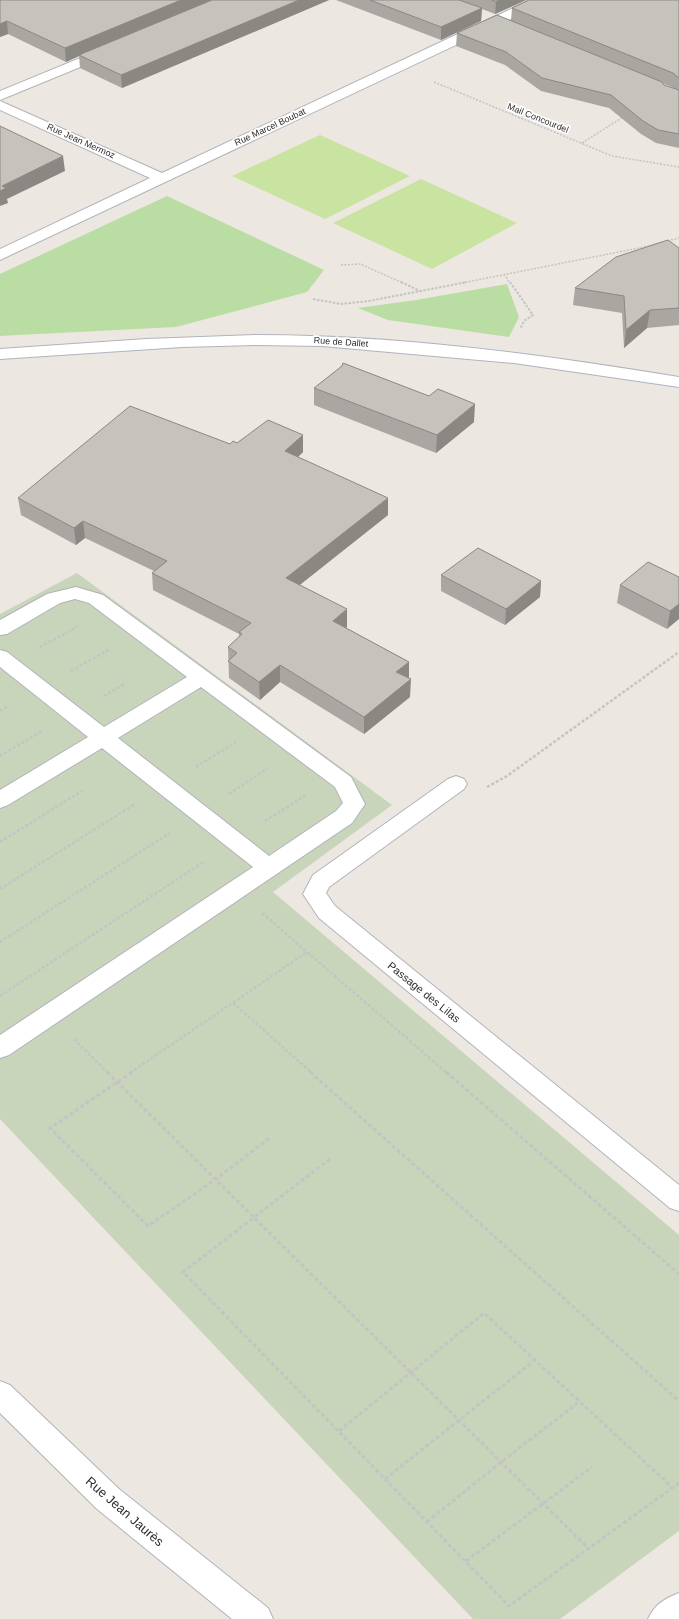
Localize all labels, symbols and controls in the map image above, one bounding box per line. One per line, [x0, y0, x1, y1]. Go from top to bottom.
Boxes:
street label: Mail Concourdel [506, 101, 570, 135]
street label: Rue Marcel Boubat [233, 106, 307, 148]
street label: Rue Jean Mermoz [45, 121, 117, 161]
street label: Rue de Dallet [313, 335, 369, 349]
street label: Passage des Lilas [386, 959, 463, 1025]
street label: Rue Jean Jaurès [83, 1473, 167, 1550]

